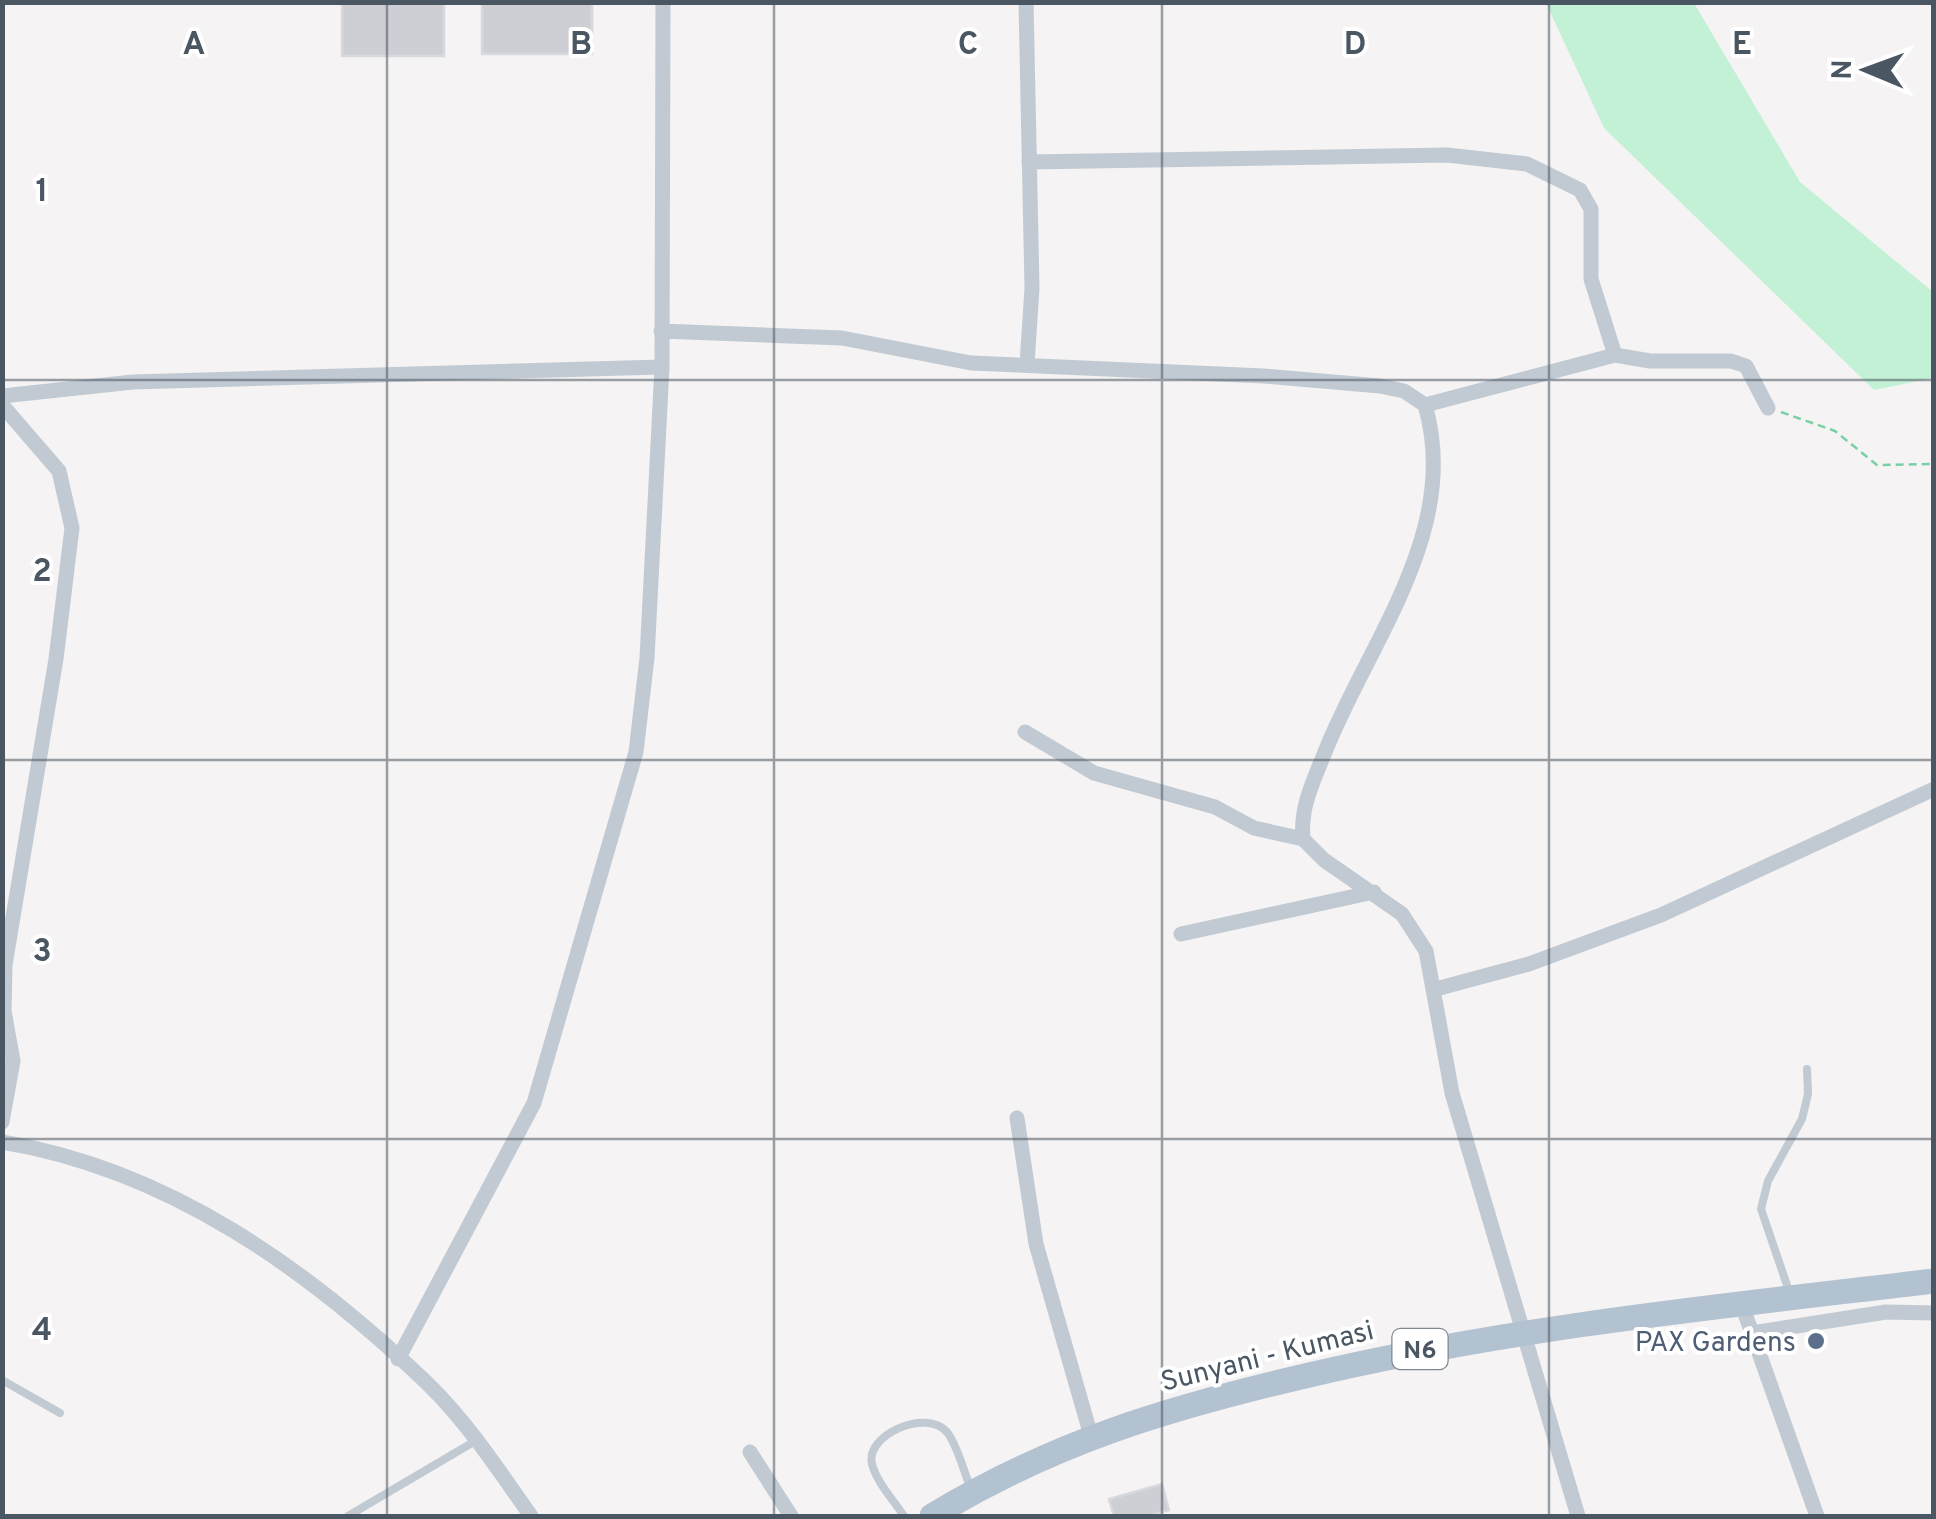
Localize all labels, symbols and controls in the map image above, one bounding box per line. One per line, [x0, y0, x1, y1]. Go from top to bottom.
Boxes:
north arrow [1816, 20, 1916, 120]
text: A [183, 26, 205, 66]
text: B [570, 26, 592, 66]
text: C [958, 26, 978, 66]
text: D [1344, 26, 1366, 66]
text: E [1732, 26, 1752, 66]
text: N [1826, 59, 1862, 80]
text: 1 [36, 173, 48, 213]
text: 2 [32, 553, 52, 593]
text: 3 [32, 933, 52, 973]
text: 4 [32, 1312, 52, 1352]
street label: Sunyani - Kumasi [1158, 1314, 1378, 1402]
place label: PAX Gardens [1635, 1326, 1796, 1362]
road number: N6 [1392, 1329, 1448, 1369]
marker: PAX Gardens [1805, 1330, 1827, 1352]

